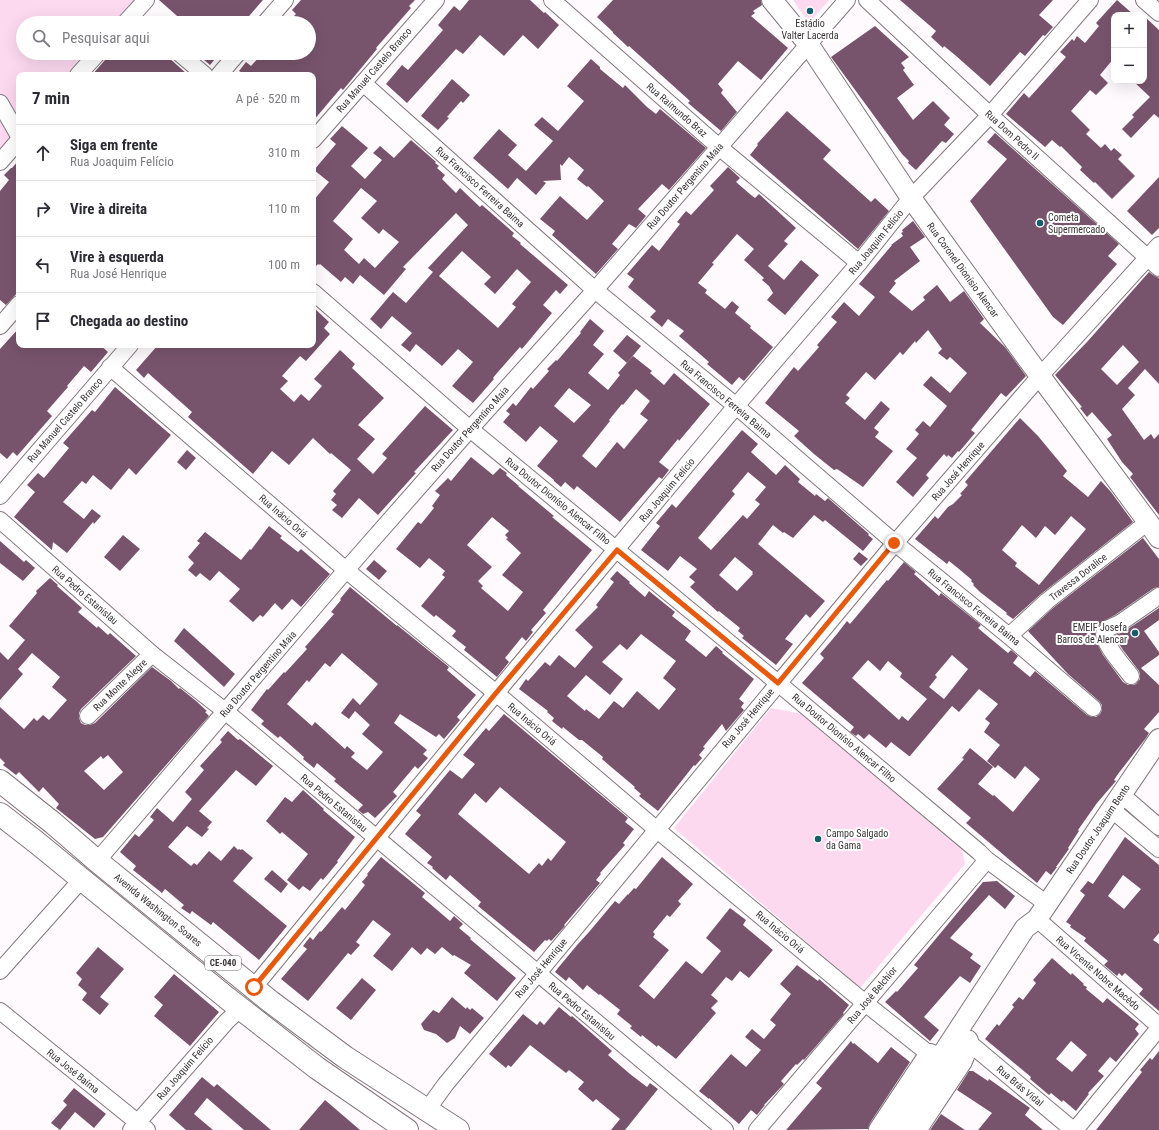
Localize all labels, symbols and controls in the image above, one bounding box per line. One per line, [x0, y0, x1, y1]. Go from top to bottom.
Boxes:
marker: Estádio Valter Lacerda [805, 6, 815, 16]
map controls [1111, 12, 1147, 84]
button: + [1111, 12, 1147, 48]
search box [16, 16, 316, 60]
place label: Estádio Valter Lacerda [781, 18, 839, 41]
street label: Rua Manuel Castelo Branco [334, 25, 414, 115]
icon: search [30, 27, 52, 49]
text: Pesquisar aqui [62, 29, 150, 47]
button: − [1111, 48, 1147, 84]
street label: Rua Raimundo Braz [644, 81, 710, 139]
text: 7 min [32, 88, 70, 108]
text: A pé · 520 m [236, 91, 300, 106]
street label: Rua Dom Pedro II [983, 108, 1041, 162]
text: Siga em frente [70, 136, 158, 154]
street label: Rua Doutor Pergentino Maia [645, 141, 726, 231]
icon: ahead [32, 142, 54, 164]
street label: Rua Francisco Ferreira Baima [434, 144, 527, 230]
text: 310 m [268, 145, 300, 160]
text: Rua Joaquim Felício [70, 154, 174, 169]
icon: right [32, 198, 54, 220]
text: Vire à direita [70, 200, 147, 218]
text: 110 m [268, 201, 300, 216]
street label: Rua Joaquim Felício [847, 208, 905, 276]
place label: Cometa Supermercado [1048, 212, 1105, 235]
marker: Cometa Supermercado [1035, 218, 1045, 228]
street label: Rua Coronel Dionísio Alencar [925, 220, 1001, 320]
text: Vire à esquerda [70, 248, 164, 266]
icon: left [32, 254, 54, 276]
text: 100 m [268, 257, 300, 272]
text: Rua José Henrique [70, 266, 167, 281]
icon: arrive [32, 310, 54, 332]
text: Chegada ao destino [70, 312, 188, 330]
street label: Rua Francisco Ferreira Baima [678, 358, 774, 440]
street label: Rua Manuel Castelo Branco [25, 375, 105, 465]
street label: Rua Doutor Pergentino Maia [429, 384, 511, 474]
street label: Rua José Henrique [929, 439, 987, 503]
street label: Rua Doutor Dionísio Alencar Filho [503, 455, 613, 547]
street label: Rua Joaquim Felício [637, 456, 697, 524]
street label: Rua Inácio Oriá [257, 492, 309, 540]
route end [885, 534, 903, 552]
street label: Travessa Doralice [1047, 551, 1109, 603]
street label: Rua Pedro Estanislau [50, 563, 120, 627]
street label: Rua Francisco Ferreira Baima [926, 567, 1022, 648]
place label: EMEIF Josefa Barros de Alencar [1057, 622, 1127, 645]
marker: EMEIF Josefa Barros de Alencar [1130, 628, 1140, 638]
street label: Rua Doutor Pergentino Maia [218, 629, 299, 719]
street label: Rua Monte Alegre [91, 657, 149, 713]
street label: Rua José Henrique [720, 686, 776, 750]
street label: Rua Doutor Dionísio Alencar Filho [790, 691, 898, 785]
street label: Rua Inácio Oriá [506, 701, 559, 748]
street label: Rua Pedro Estanislau [298, 772, 370, 834]
street label: Rua Doutor Joaquim Bento [1064, 782, 1132, 876]
place label: Campo Salgado da Gama [826, 828, 888, 851]
marker: Campo Salgado da Gama [813, 834, 823, 844]
street label: Avenida Washington Soares [112, 871, 204, 949]
street label: Rua Inácio Oriá [754, 909, 807, 956]
street label: Rua Vicente Nobre Macêdo [1054, 934, 1142, 1012]
street label: Rua José Henrique [513, 936, 569, 1000]
road number: CE-040 [205, 956, 241, 970]
street label: Rua José Belchior [845, 964, 899, 1026]
route start [245, 978, 263, 996]
street label: Rua Pedro Estanislau [546, 980, 618, 1042]
street label: Rua Joaquim Felício [155, 1034, 215, 1102]
street label: Rua José Baíma [45, 1047, 101, 1095]
street label: Rua Brás Vidal [995, 1063, 1045, 1109]

